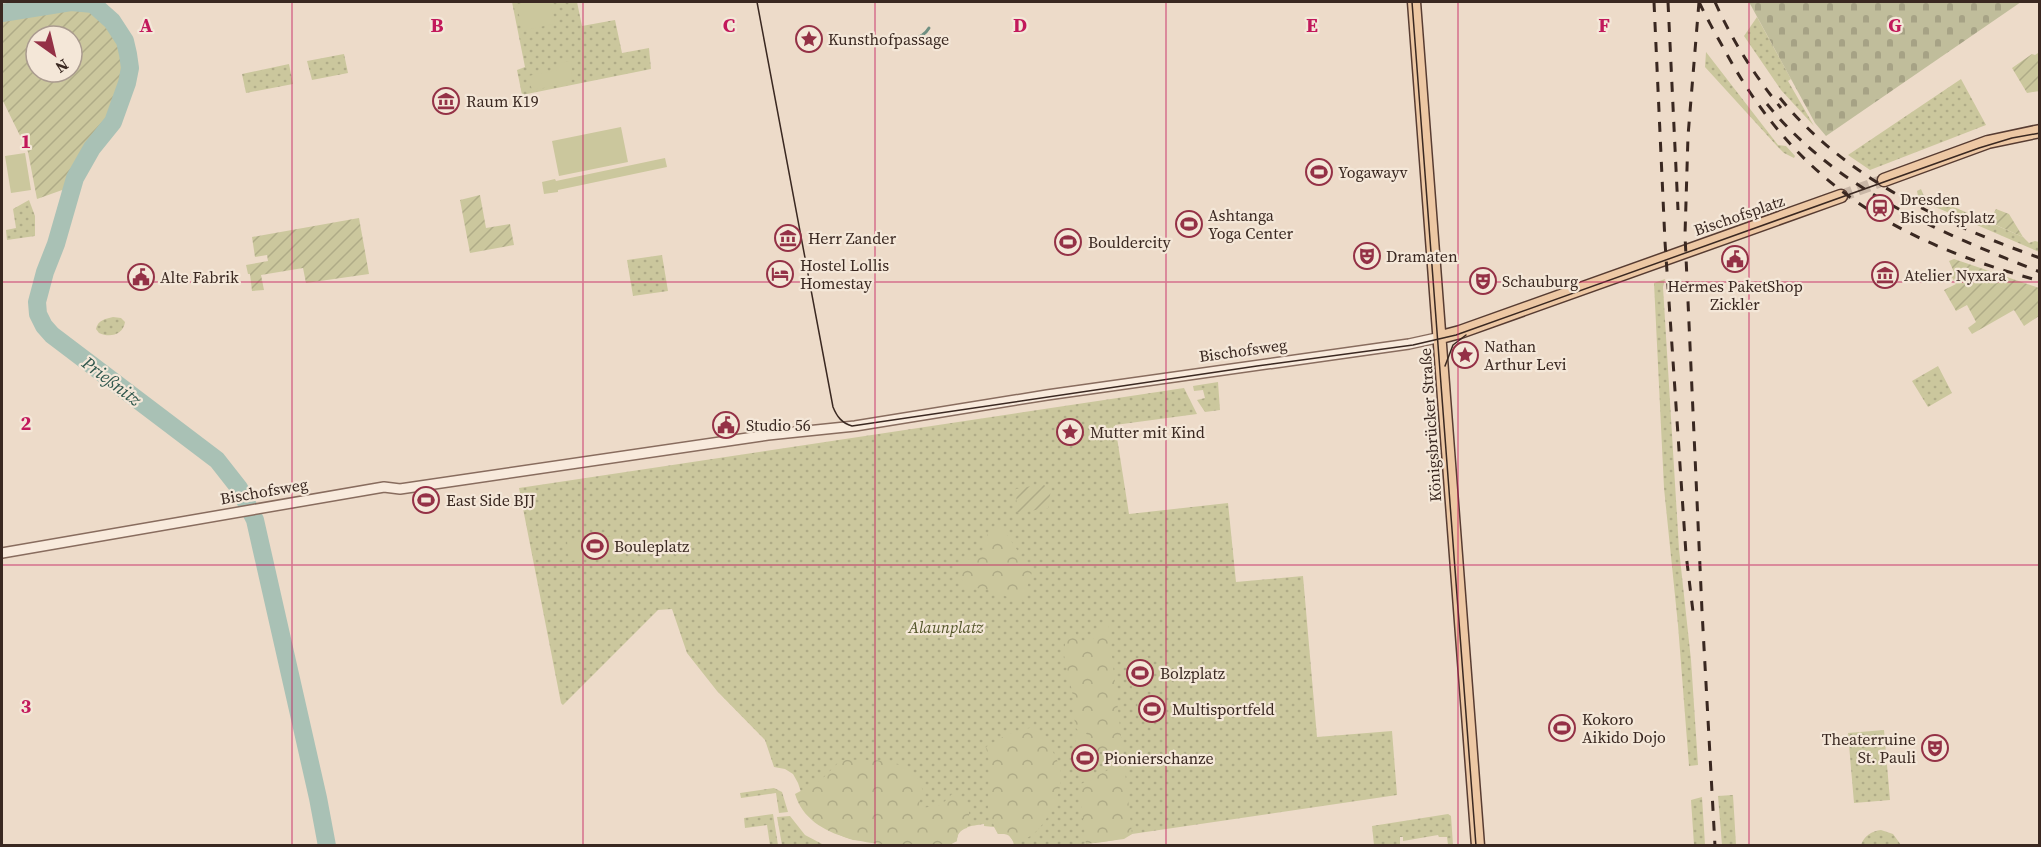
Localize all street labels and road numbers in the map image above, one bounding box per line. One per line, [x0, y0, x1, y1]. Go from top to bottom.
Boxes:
street label: Bischofsplatz [1691, 189, 1787, 241]
street label: Bischofsweg [1198, 333, 1288, 367]
street label: Königsbrücker Straße [1414, 347, 1446, 503]
street label: Bischofsweg [218, 472, 310, 510]

